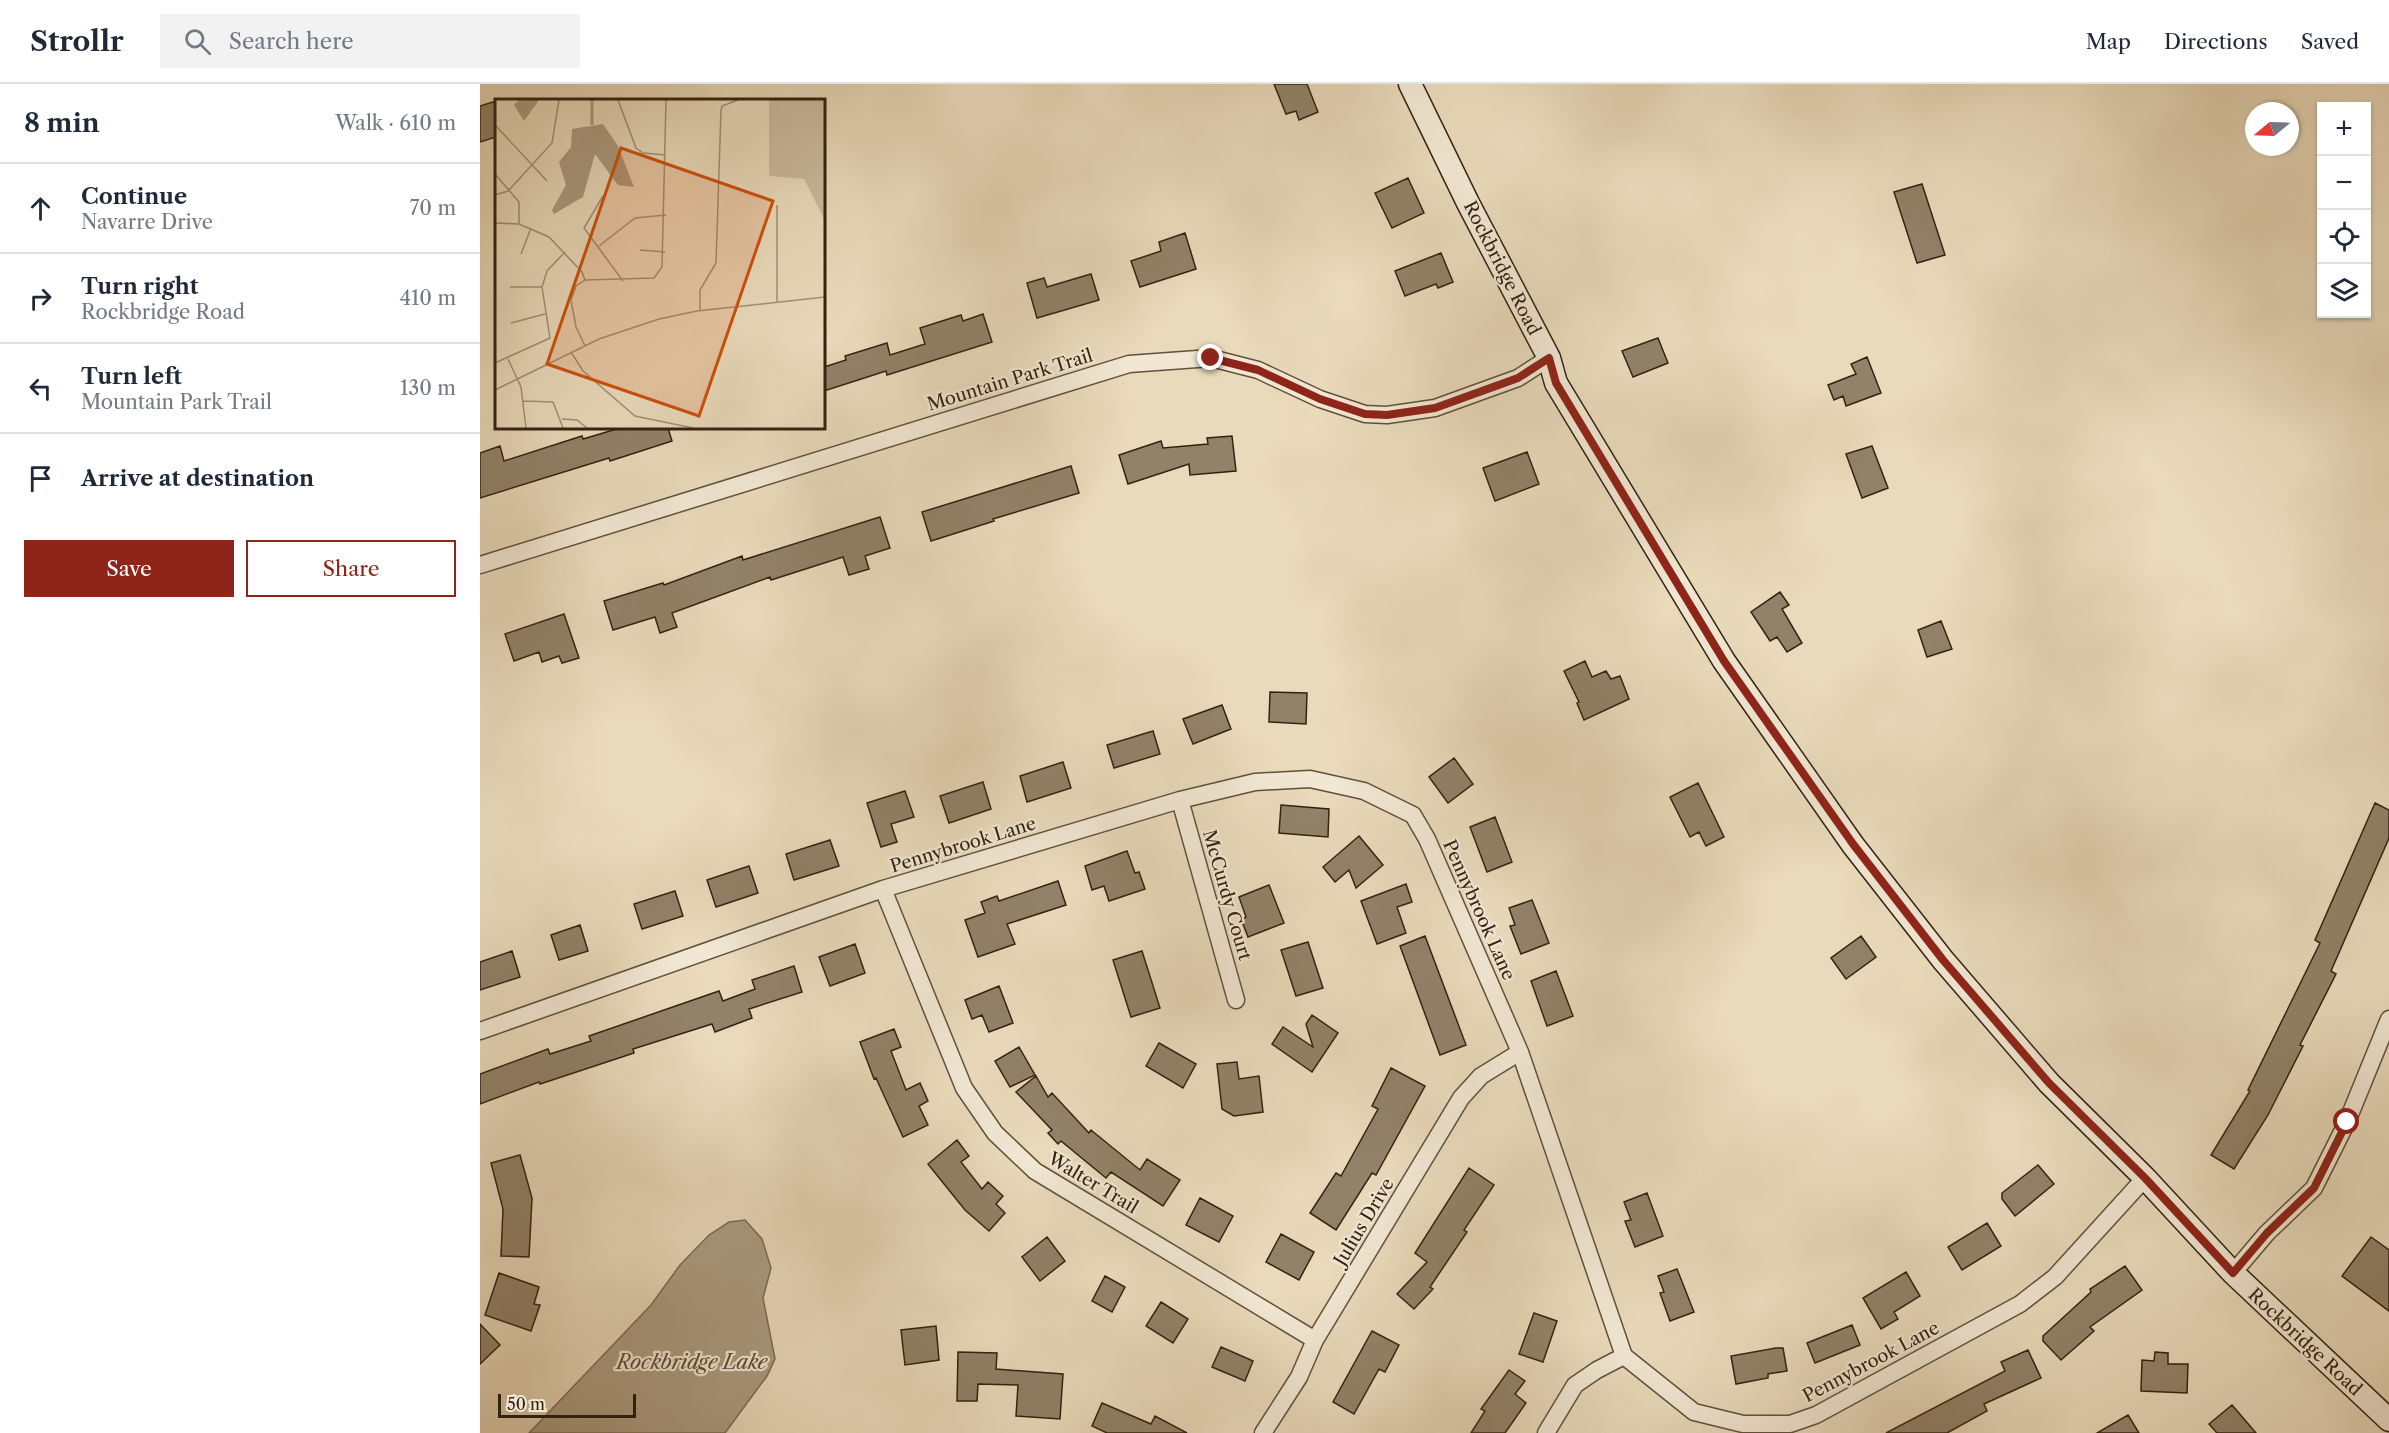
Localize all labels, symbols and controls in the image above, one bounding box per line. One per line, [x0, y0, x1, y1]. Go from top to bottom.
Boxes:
search box [160, 14, 580, 68]
text: Strollr [30, 24, 124, 58]
icon: search [181, 25, 214, 58]
text: Search here [229, 28, 353, 55]
text: Map [2086, 29, 2131, 54]
text: Directions [2164, 29, 2268, 54]
text: Saved [2301, 29, 2359, 54]
inset map [495, 99, 825, 429]
north arrow [2245, 102, 2299, 156]
map controls [2317, 102, 2371, 318]
button: + [2317, 102, 2371, 156]
text: 8 min [24, 107, 100, 139]
text: Walk · 610 m [335, 111, 456, 135]
button: − [2317, 156, 2371, 210]
text: Continue [81, 183, 187, 210]
icon: ahead [24, 192, 57, 225]
text: 70 m [410, 196, 456, 220]
street label: Rockbridge Road [1459, 197, 1545, 339]
text: Navarre Drive [81, 210, 213, 234]
button: locate [2317, 210, 2371, 264]
button: layers [2317, 264, 2371, 318]
text: Turn right [81, 273, 199, 300]
icon: right [24, 282, 57, 315]
text: 410 m [399, 286, 456, 310]
text: Rockbridge Road [81, 300, 245, 324]
street label: Mountain Park Trail [925, 344, 1095, 416]
route end [1197, 344, 1223, 370]
text: Turn left [81, 363, 182, 390]
icon: left [24, 372, 57, 405]
text: 130 m [400, 376, 456, 400]
text: Mountain Park Trail [81, 390, 272, 414]
icon: arrive [24, 462, 57, 495]
text: Arrive at destination [81, 465, 314, 492]
button: Save [24, 540, 234, 597]
button: Share [246, 540, 456, 597]
street label: Pennybrook Lane [887, 812, 1039, 878]
street label: McCurdy Court [1198, 827, 1256, 963]
street label: Pennybrook Lane [1438, 836, 1520, 984]
route start [2333, 1108, 2359, 1134]
street label: Walter Trail [1043, 1147, 1142, 1218]
street label: Julius Drive [1328, 1174, 1399, 1273]
street label: Rockbridge Road [2244, 1284, 2367, 1400]
street label: Pennybrook Lane [1799, 1317, 1943, 1407]
water label: Rockbridge Lake [615, 1350, 769, 1374]
scale bar [498, 1391, 636, 1418]
text: 50 m [507, 1394, 545, 1414]

